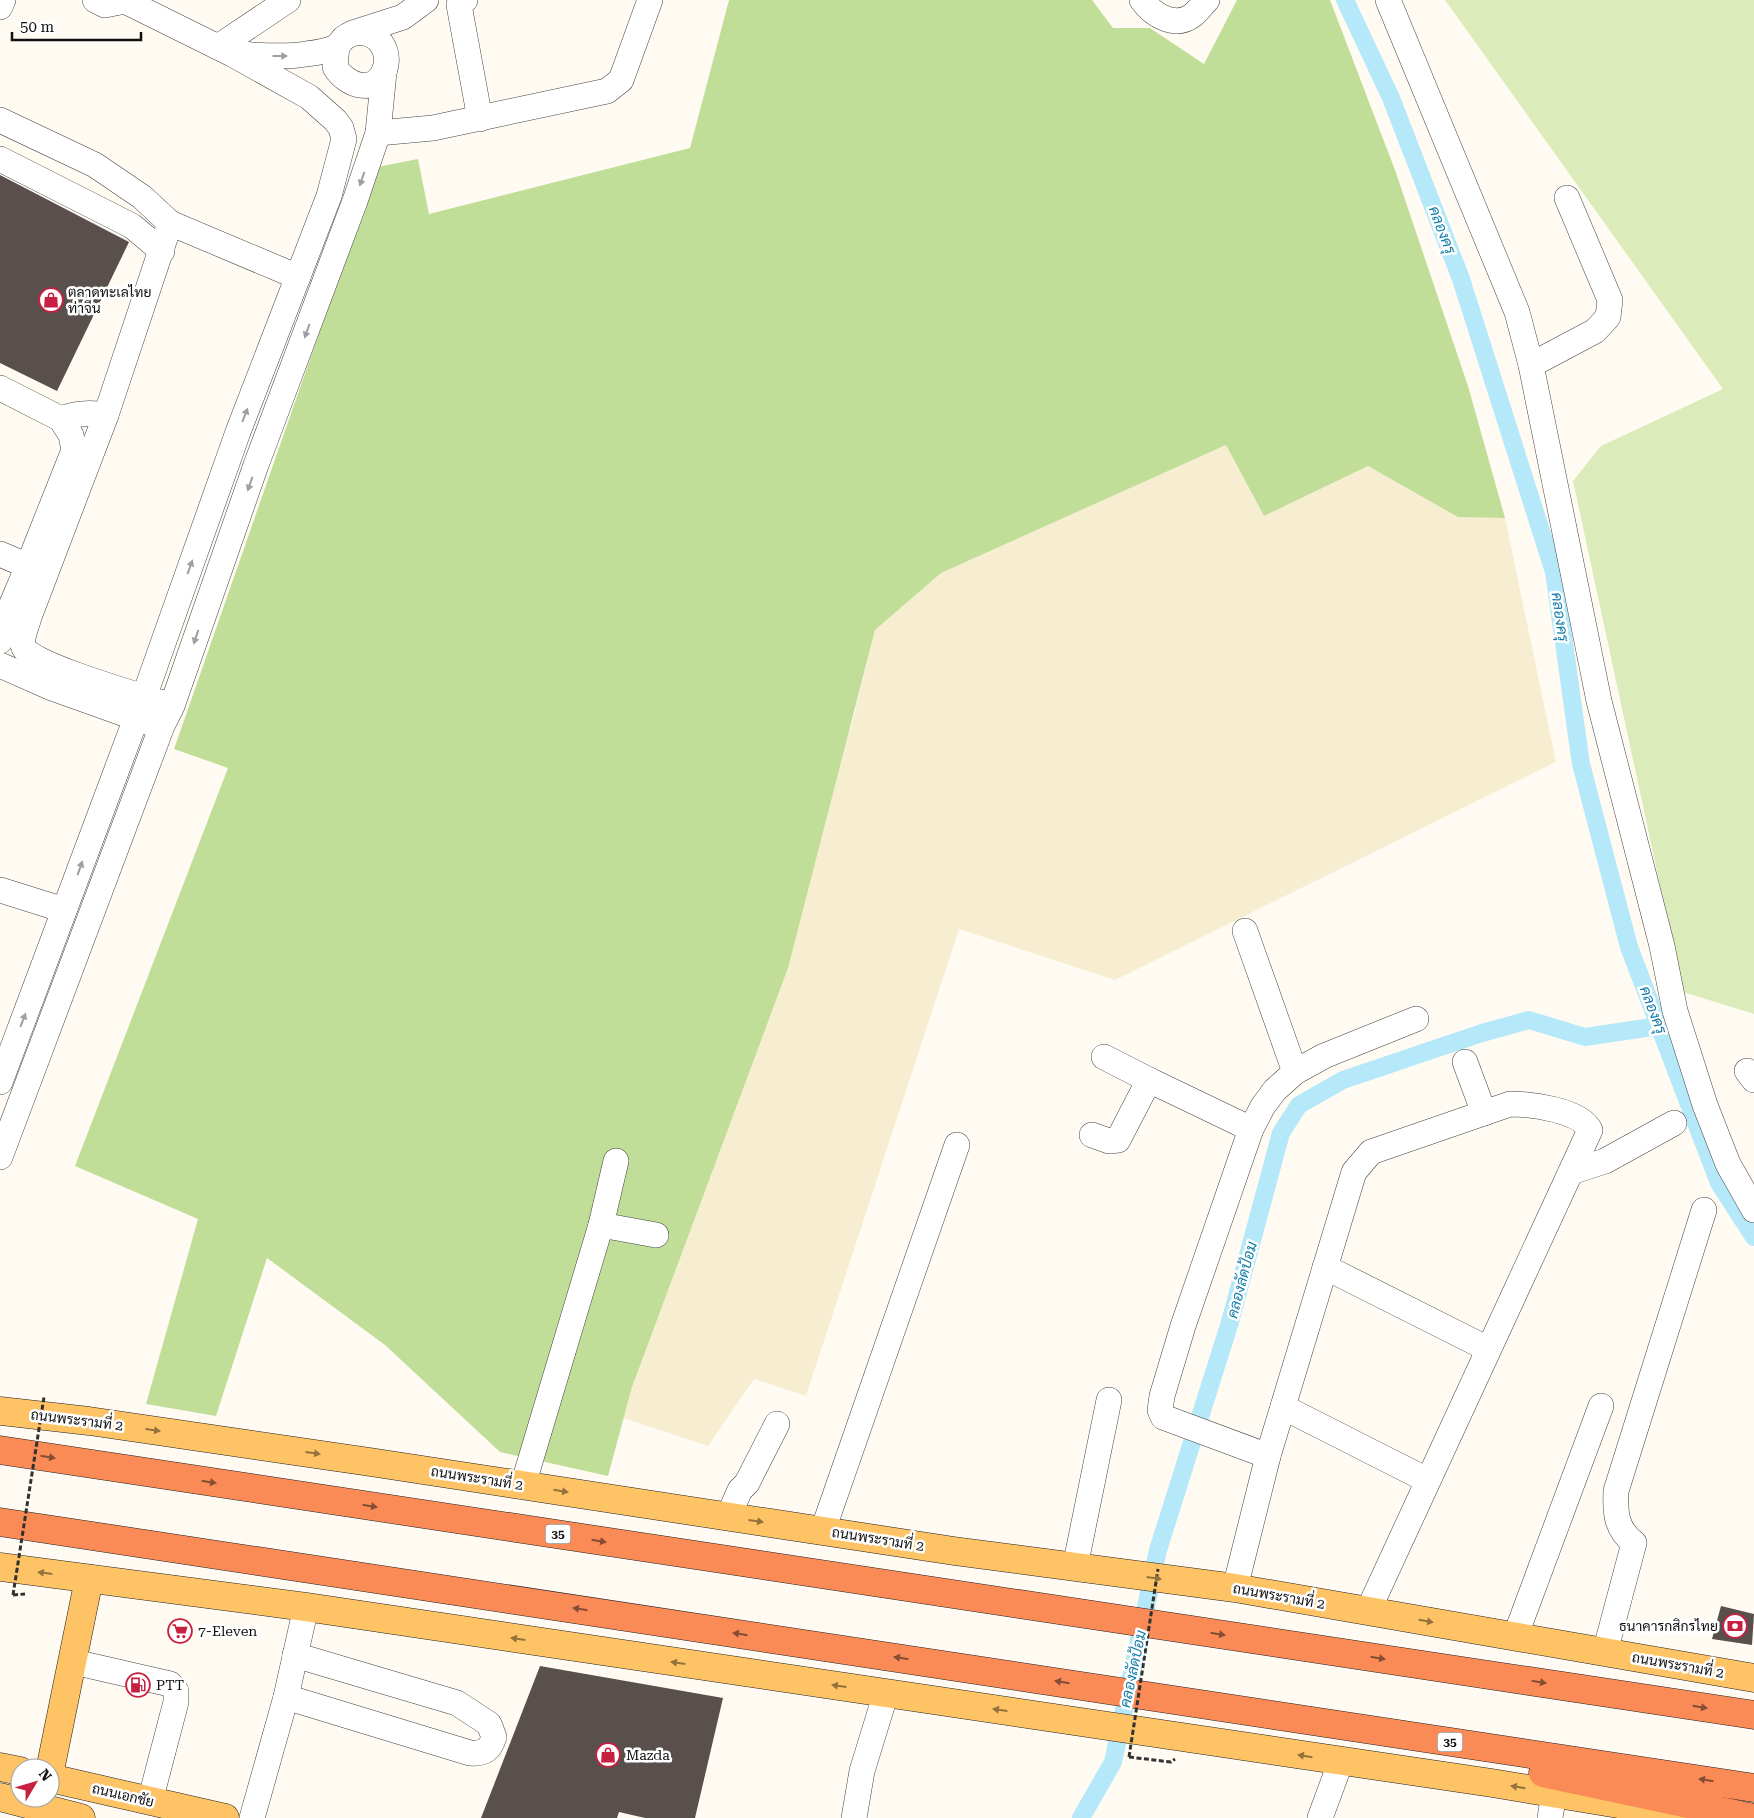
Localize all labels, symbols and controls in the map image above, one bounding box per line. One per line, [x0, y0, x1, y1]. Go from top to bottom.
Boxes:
scale bar [12, 10, 141, 42]
text: 50 m [20, 18, 55, 36]
one-way arrow [273, 52, 289, 60]
one-way arrow [358, 171, 365, 186]
water label: คลองครุ [1423, 204, 1460, 258]
place label: ตลาดทะเลไทย ท่าจีน [68, 284, 152, 316]
shop icon: ตลาดทะเลไทย ท่าจีน [38, 287, 64, 313]
one-way arrow [303, 324, 310, 339]
one-way arrow [242, 407, 249, 422]
one-way arrow [246, 476, 253, 491]
one-way arrow [187, 560, 194, 575]
water label: คลองครุ [1546, 591, 1572, 644]
one-way arrow [192, 630, 200, 645]
one-way arrow [76, 860, 84, 875]
water label: คลองครุ [1634, 984, 1671, 1038]
one-way arrow [19, 1013, 27, 1027]
water label: คลองลัดป้อม [1222, 1239, 1261, 1320]
street label: ถนนพระรามที่ 2 [30, 1402, 125, 1434]
one-way arrow [145, 1426, 161, 1434]
one-way arrow [306, 1450, 322, 1458]
one-way arrow [41, 1454, 57, 1462]
street label: ถนนพระรามที่ 2 [430, 1459, 525, 1493]
one-way arrow [201, 1478, 217, 1486]
one-way arrow [553, 1487, 569, 1495]
one-way arrow [362, 1502, 378, 1510]
one-way arrow [748, 1517, 764, 1525]
street label: ถนนพระรามที่ 2 [831, 1520, 926, 1554]
road number: 35 [546, 1525, 570, 1544]
one-way arrow [592, 1537, 608, 1545]
one-way arrow [36, 1569, 52, 1577]
one-way arrow [1146, 1574, 1162, 1582]
street label: ถนนพระรามที่ 2 [1232, 1576, 1327, 1612]
one-way arrow [571, 1605, 587, 1613]
bank icon: ธนาคารกสิกรไทย [1722, 1613, 1748, 1639]
supermarket icon: 7-Eleven [167, 1618, 193, 1644]
one-way arrow [1418, 1618, 1434, 1626]
place label: ธนาคารกสิกรไทย [1619, 1618, 1718, 1634]
place label: 7-Eleven [198, 1623, 257, 1639]
water label: คลองลัดป้อม [1115, 1628, 1150, 1709]
one-way arrow [732, 1629, 748, 1637]
one-way arrow [1210, 1630, 1226, 1638]
one-way arrow [509, 1634, 525, 1642]
street label: ถนนพระรามที่ 2 [1631, 1645, 1726, 1681]
one-way arrow [893, 1654, 909, 1662]
one-way arrow [1371, 1654, 1387, 1662]
one-way arrow [670, 1658, 686, 1666]
fuel station icon: PTT [125, 1672, 151, 1698]
place label: PTT [156, 1677, 184, 1693]
one-way arrow [1053, 1678, 1069, 1686]
one-way arrow [1532, 1679, 1548, 1687]
one-way arrow [831, 1682, 847, 1690]
one-way arrow [1692, 1703, 1708, 1711]
one-way arrow [992, 1706, 1008, 1714]
road number: 35 [1438, 1732, 1462, 1751]
shop icon: Mazda [595, 1742, 621, 1768]
place label: Mazda [626, 1747, 670, 1763]
one-way arrow [1297, 1751, 1313, 1759]
north arrow [10, 1758, 60, 1808]
text: N [36, 1766, 55, 1784]
one-way arrow [1697, 1776, 1713, 1784]
street label: ถนนเอกชัย [90, 1780, 156, 1810]
one-way arrow [1509, 1783, 1525, 1791]

